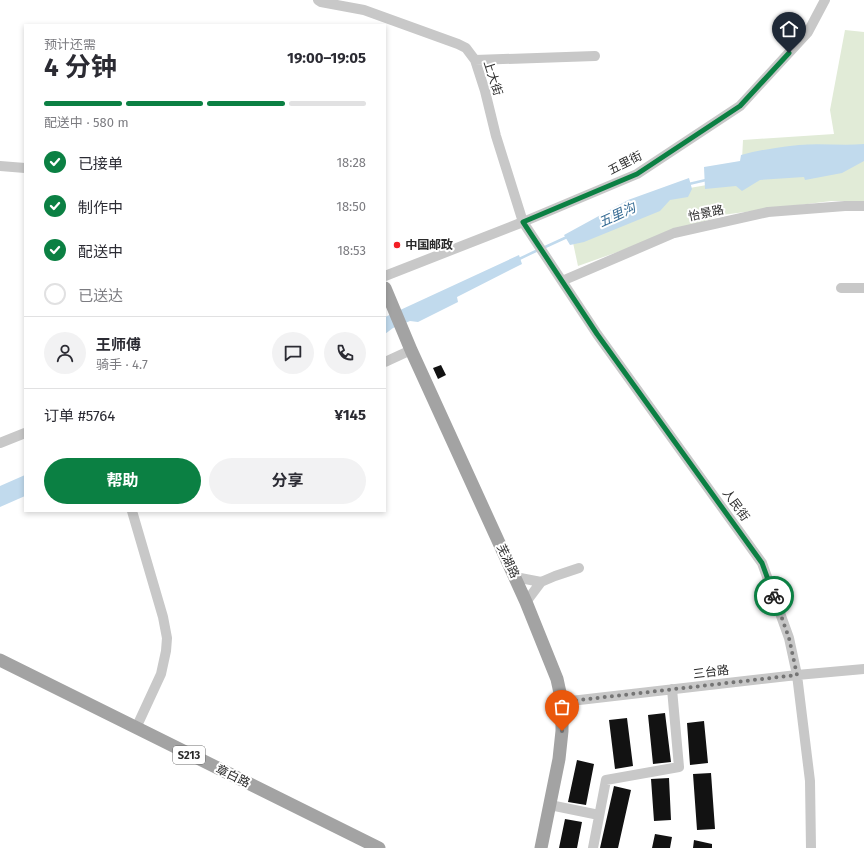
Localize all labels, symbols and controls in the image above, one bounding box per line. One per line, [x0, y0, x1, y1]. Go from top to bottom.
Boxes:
pin [772, 12, 806, 53]
icon: home [778, 18, 800, 40]
text: 预计还需 [44, 37, 96, 52]
text: 19:00–19:05 [287, 49, 366, 67]
text: 4 分钟 [44, 52, 117, 83]
street label: 上大街 [481, 59, 505, 97]
text: 配送中 · 580 m [44, 115, 129, 130]
street label: 五里街 [606, 149, 644, 177]
icon: check [44, 151, 66, 173]
text: 已接单 [78, 155, 123, 173]
text: 18:28 [336, 155, 366, 170]
icon: check [44, 195, 66, 217]
text: 制作中 [78, 199, 123, 217]
text: 18:50 [336, 199, 366, 214]
water label: 五里沟 [596, 199, 640, 230]
street label: 怡景路 [687, 202, 725, 224]
place label: 中国邮政 [405, 238, 453, 252]
icon: check [44, 239, 66, 261]
marker: 中国邮政 [392, 240, 402, 250]
text: 配送中 [78, 243, 123, 261]
text: 18:53 [337, 243, 366, 258]
text: 已送达 [78, 287, 123, 305]
button: person [44, 332, 86, 374]
button: chat [272, 332, 314, 374]
button: phone [324, 332, 366, 374]
text: 王师傅 [96, 336, 141, 354]
text: 骑手 · 4.7 [96, 357, 148, 372]
text: ¥145 [335, 406, 366, 424]
text: 订单 #5764 [44, 407, 115, 425]
button: 帮助 [44, 458, 201, 504]
button: 分享 [209, 458, 366, 504]
street label: 人民街 [720, 486, 752, 524]
street label: 芜湖路 [494, 542, 522, 580]
courier [754, 576, 794, 616]
icon: bike [763, 585, 785, 607]
street label: 三台路 [692, 663, 730, 681]
pin [545, 690, 579, 731]
icon: bag [551, 696, 573, 718]
road number: S213 [173, 746, 205, 764]
street label: 章白路 [214, 762, 252, 790]

